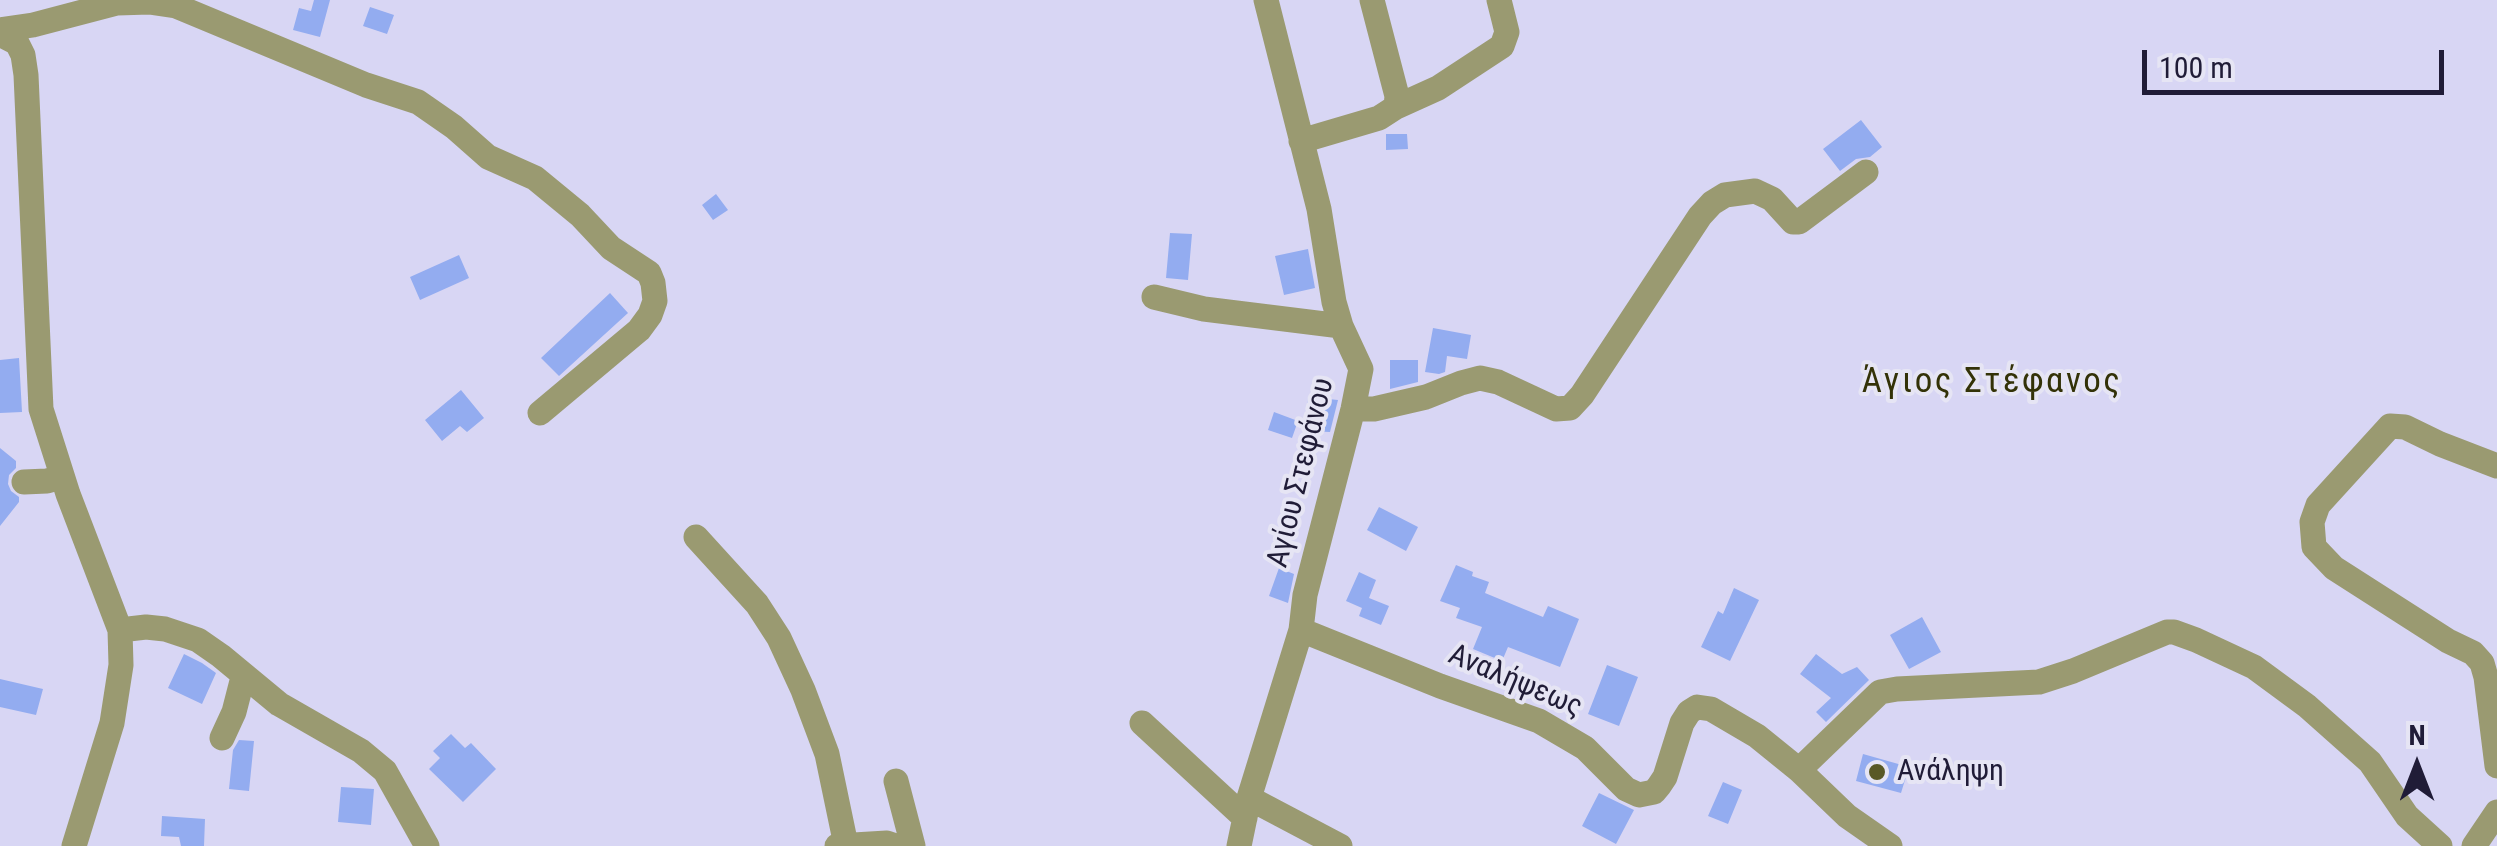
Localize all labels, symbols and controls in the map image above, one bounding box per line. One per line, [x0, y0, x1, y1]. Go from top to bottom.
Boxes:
scale bar [2147, 30, 2450, 92]
text: 100 m [2159, 50, 2233, 85]
district label: Άγιος Στέφανος [1862, 362, 2122, 404]
street label: Αγίου Στεφάνου [1261, 375, 1343, 571]
street label: Αναλήψεως [1443, 638, 1587, 726]
north arrow [2367, 716, 2467, 816]
text: N [2408, 719, 2426, 752]
place label: Ανάληψη [1897, 754, 2004, 790]
marker: Ανάληψη [1866, 761, 1888, 783]

